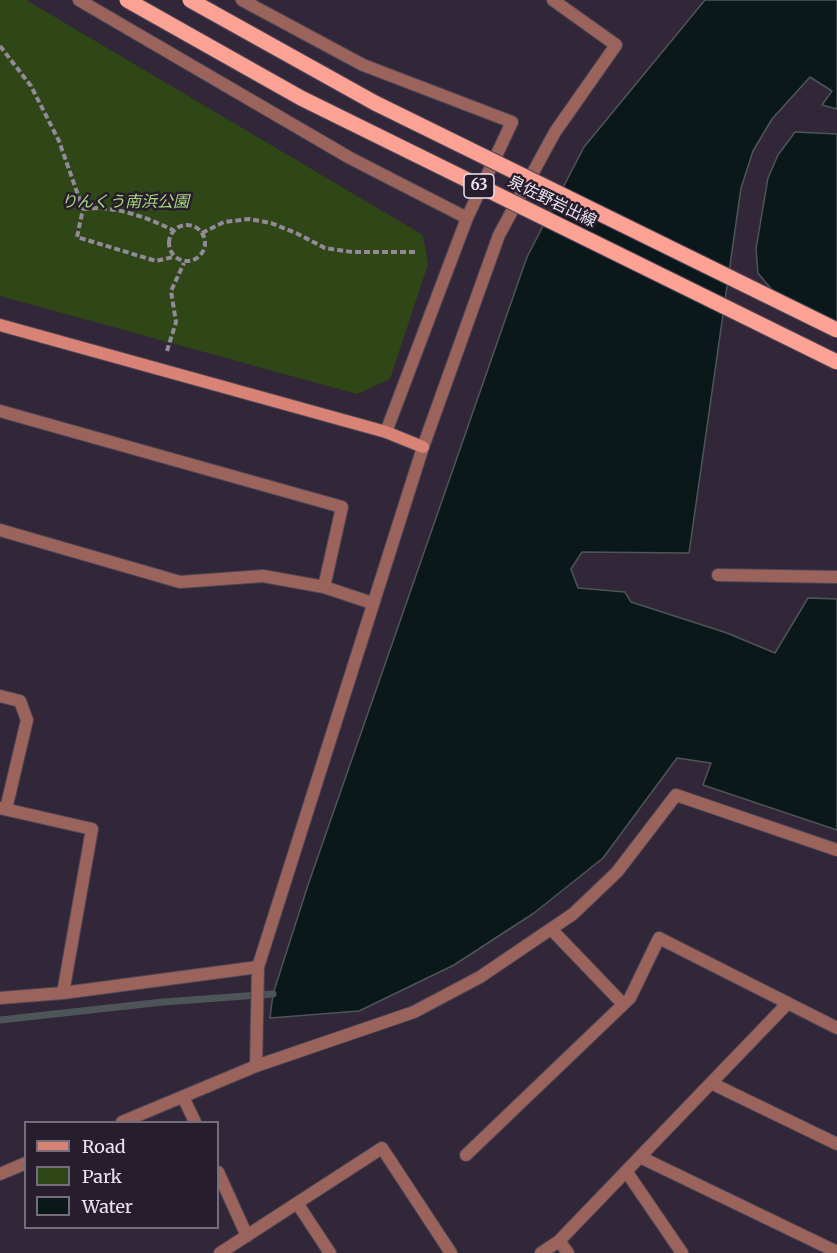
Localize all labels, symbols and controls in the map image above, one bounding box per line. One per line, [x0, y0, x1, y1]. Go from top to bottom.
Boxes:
street label: 泉佐野岩出線 [505, 172, 599, 232]
road number: 63 [464, 174, 494, 198]
park label: りんくう南浜公園 [61, 192, 189, 212]
legend [24, 1121, 219, 1229]
text: Road [82, 1135, 126, 1158]
text: Park [82, 1165, 122, 1188]
text: Water [82, 1195, 133, 1218]

